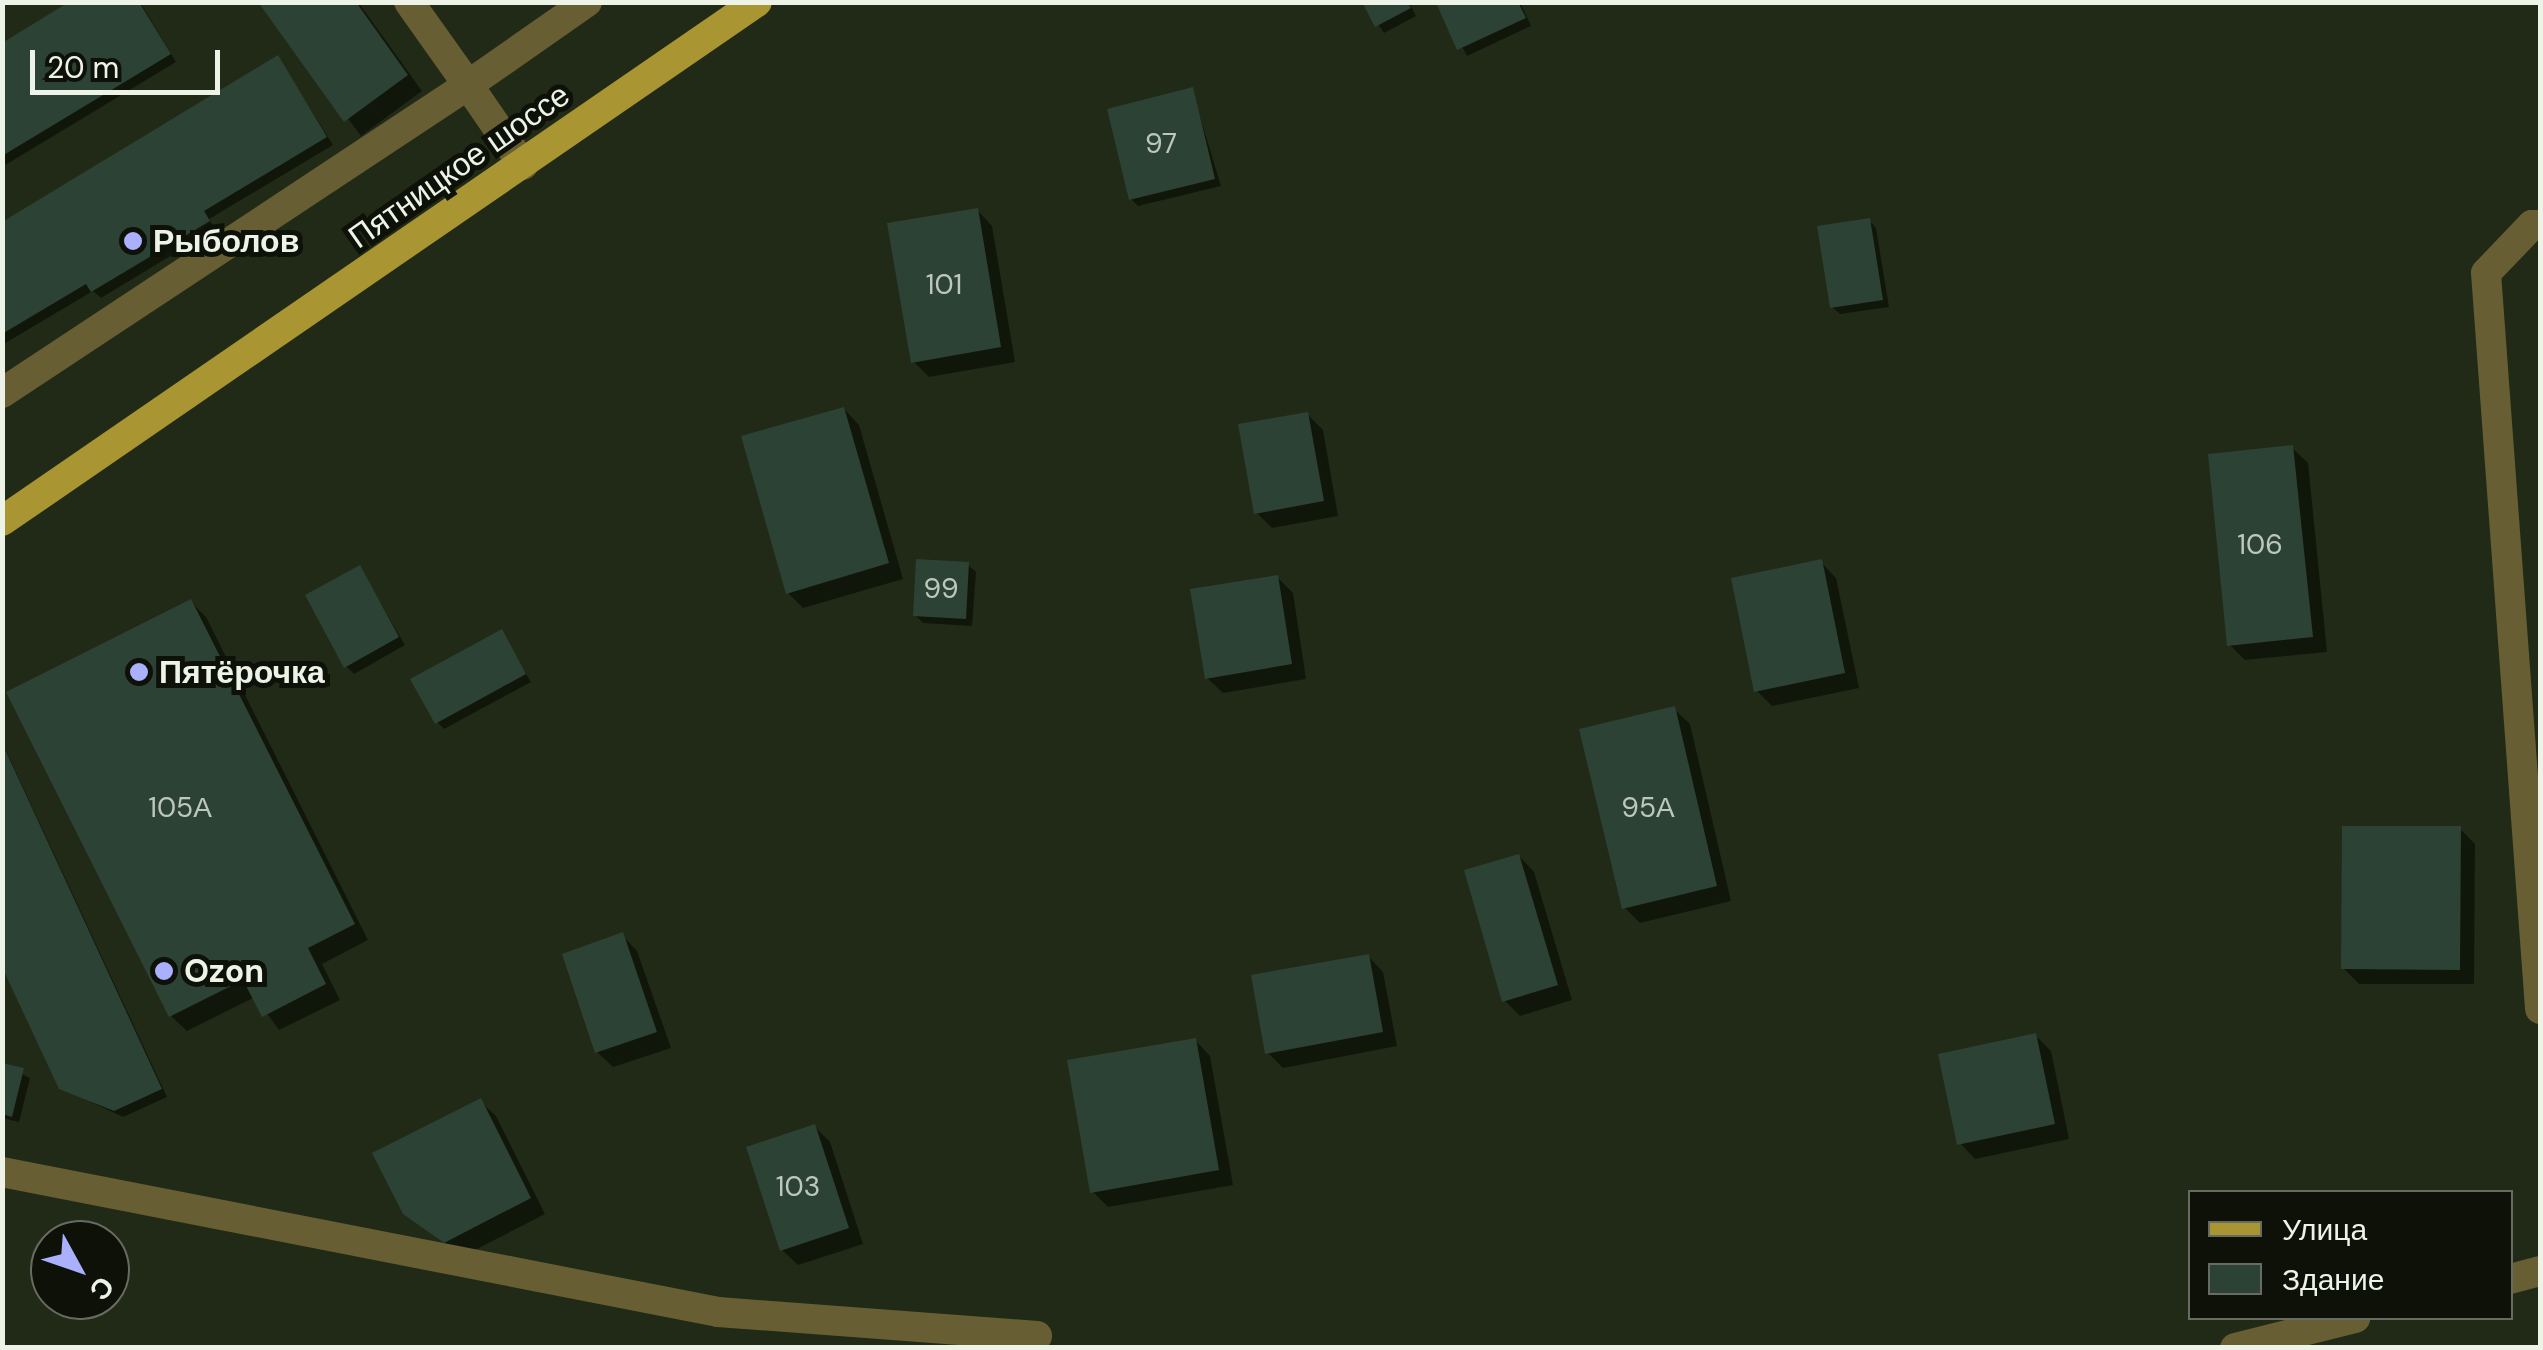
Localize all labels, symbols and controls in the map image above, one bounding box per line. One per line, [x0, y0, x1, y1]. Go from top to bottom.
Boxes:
scale bar [35, 30, 225, 92]
text: 20 m [47, 48, 119, 87]
street label: Пятницкое шоссе [341, 76, 577, 256]
house number: 97 [1145, 127, 1177, 161]
place label: Рыболов [153, 222, 299, 260]
marker: Рыболов [122, 230, 144, 252]
house number: 101 [926, 268, 962, 302]
house number: 106 [2237, 528, 2283, 562]
house number: 99 [923, 572, 959, 606]
place label: Пятёрочка [159, 653, 325, 691]
marker: Пятёрочка [128, 661, 150, 683]
house number: 105А [148, 791, 212, 825]
house number: 95А [1621, 791, 1675, 825]
place label: Ozon [184, 952, 264, 990]
marker: Ozon [153, 960, 175, 982]
house number: 103 [776, 1170, 820, 1204]
legend [2188, 1190, 2513, 1320]
text: Улица [2282, 1210, 2367, 1249]
north arrow [30, 1220, 130, 1320]
text: Здание [2282, 1260, 2384, 1299]
text: С [81, 1269, 123, 1308]

